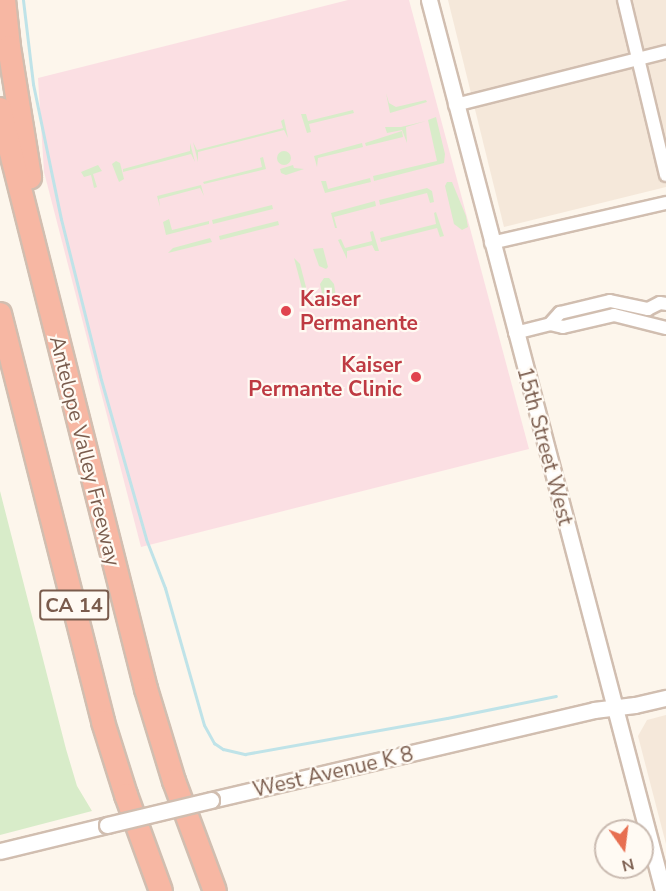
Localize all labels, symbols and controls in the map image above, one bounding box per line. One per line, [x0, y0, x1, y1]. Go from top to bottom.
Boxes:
place label: Kaiser Permanente [300, 286, 418, 336]
marker: Kaiser Permanente [277, 302, 295, 320]
street label: Antelope Valley Freeway [44, 333, 126, 569]
place label: Kaiser Permante Clinic [248, 352, 402, 402]
street label: 15th Street West [512, 364, 578, 528]
marker: Kaiser Permante Clinic [407, 368, 425, 386]
road number: CA 14 [38, 588, 110, 622]
street label: West Avenue K 8 [250, 741, 416, 803]
north arrow [594, 819, 654, 879]
text: N [619, 852, 636, 877]

